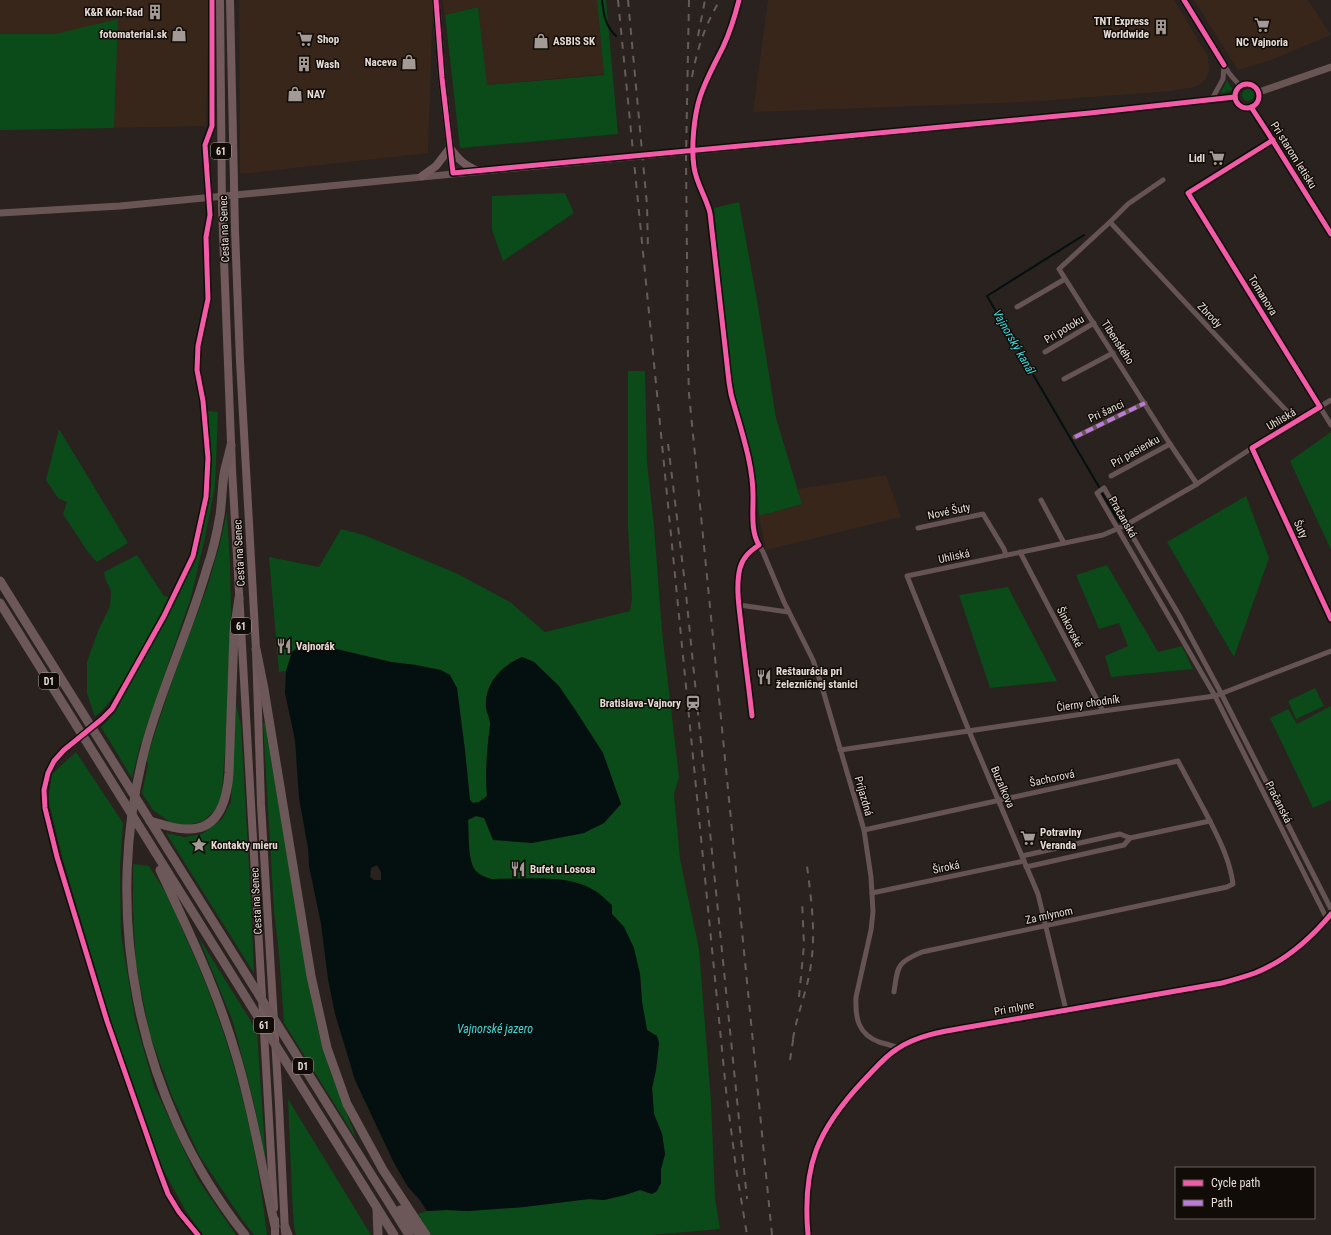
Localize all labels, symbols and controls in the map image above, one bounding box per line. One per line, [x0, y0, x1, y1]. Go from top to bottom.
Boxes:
building icon: K&R Kon-Rad [146, 3, 164, 21]
place label: K&R Kon-Rad [84, 6, 143, 19]
place label: TNT Express Worldwide [1094, 15, 1149, 41]
supermarket icon: NC Vajnoria [1253, 16, 1271, 34]
building icon: TNT Express Worldwide [1152, 18, 1170, 36]
shop icon: fotomaterial.sk [170, 25, 188, 43]
place label: fotomaterial.sk [99, 28, 168, 41]
supermarket icon: Shop [296, 30, 314, 48]
shop icon: ASBIS SK [532, 32, 550, 50]
place label: Shop [317, 33, 340, 46]
place label: ASBIS SK [553, 35, 596, 48]
place label: NC Vajnoria [1236, 36, 1288, 49]
shop icon: Naceva [400, 53, 418, 71]
building icon: Wash [295, 55, 313, 73]
place label: Naceva [365, 56, 397, 69]
place label: Wash [316, 58, 340, 71]
shop icon: NAY [286, 85, 304, 103]
place label: NAY [307, 88, 326, 101]
street label: Pri starom letisku [1268, 119, 1319, 191]
road number: 61 [211, 143, 231, 159]
supermarket icon: Lidl [1208, 149, 1226, 167]
place label: Lidl [1189, 152, 1205, 165]
street label: Cesta na Senec [217, 195, 232, 263]
street label: Tomanova [1245, 273, 1280, 318]
street label: Zbrody [1195, 300, 1225, 331]
water label: Vajnorský kanál [990, 307, 1038, 377]
street label: Pri potoku [1042, 312, 1087, 346]
street label: Tibenského [1099, 318, 1137, 367]
street label: Pri šanci [1086, 398, 1126, 425]
street label: Uhliská [1264, 406, 1298, 433]
street label: Pri pasienku [1109, 433, 1162, 470]
street label: Pračanská [1106, 494, 1140, 540]
street label: Nové Šuty [927, 501, 972, 522]
street label: Šuty [1291, 518, 1311, 541]
street label: Cesta na Senec [231, 519, 248, 587]
street label: Uhliská [937, 547, 971, 566]
street label: Šinkovské [1054, 605, 1085, 650]
road number: 61 [231, 618, 251, 634]
restaurant icon: Vajnorák [275, 637, 293, 655]
place label: Vajnorák [296, 640, 336, 653]
place label: Reštaurácia pri železničnej stanici [776, 665, 858, 691]
restaurant icon: Reštaurácia pri železničnej stanici [755, 668, 773, 686]
road number: D1 [39, 673, 59, 689]
street label: Čierny chodník [1055, 692, 1121, 714]
station icon: Bratislava-Vajnory [684, 694, 702, 712]
place label: Bratislava-Vajnory [600, 697, 681, 710]
street label: Buzalkova [988, 764, 1017, 810]
street label: Šachorová [1029, 767, 1076, 790]
street label: Príjazdná [852, 775, 875, 817]
street label: Pračanská [1262, 779, 1295, 825]
place label: Potraviny Veranda [1040, 826, 1082, 852]
supermarket icon: Potraviny Veranda [1019, 829, 1037, 847]
place icon: Kontakty mieru [190, 836, 208, 854]
place label: Kontakty mieru [211, 839, 278, 852]
street label: Široká [931, 858, 961, 877]
restaurant icon: Bufet u Lososa [509, 860, 527, 878]
place label: Bufet u Lososa [530, 863, 596, 876]
street label: Cesta na Senec [248, 867, 265, 935]
street label: Za mlynom [1024, 904, 1074, 927]
street label: Pri mlyne [993, 999, 1035, 1018]
road number: 61 [254, 1017, 274, 1033]
water label: Vajnorské jazero [457, 1022, 533, 1036]
road number: D1 [293, 1058, 313, 1074]
legend [1175, 1167, 1315, 1219]
text: Cycle path [1211, 1176, 1261, 1190]
text: Path [1211, 1196, 1233, 1210]

